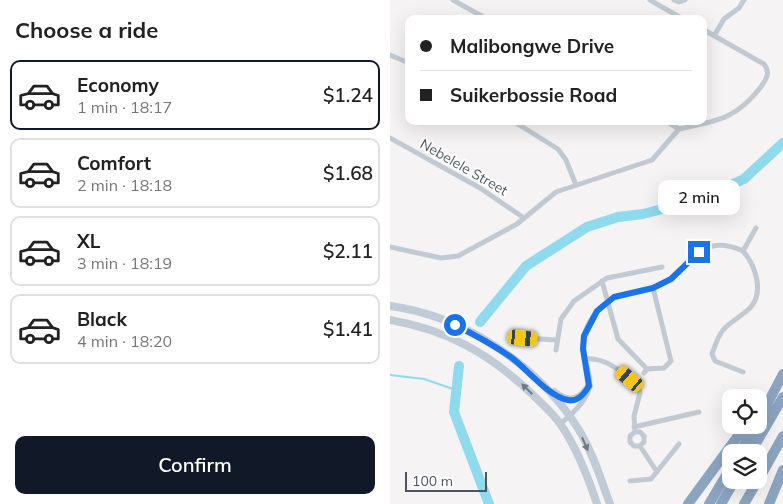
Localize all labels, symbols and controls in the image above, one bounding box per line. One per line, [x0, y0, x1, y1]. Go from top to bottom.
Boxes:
text: Choose a ride [15, 16, 158, 44]
text: Malibongwe Drive [450, 34, 614, 58]
icon: car [17, 73, 62, 118]
text: Economy [77, 73, 159, 97]
text: $1.24 [323, 83, 373, 107]
text: Suikerbossie Road [450, 83, 617, 107]
text: 1 min · 18:17 [77, 97, 172, 117]
street label: Nebelele Street [417, 135, 511, 199]
icon: car [17, 151, 62, 196]
text: Comfort [77, 151, 151, 175]
text: $1.68 [323, 161, 373, 185]
text: 2 min · 18:18 [77, 175, 172, 195]
callout: 2 min [658, 180, 740, 214]
text: 2 min [678, 187, 720, 207]
icon: car [17, 229, 62, 274]
text: XL [77, 229, 100, 253]
text: $2.11 [323, 239, 373, 263]
route end [688, 241, 710, 263]
text: 3 min · 18:19 [77, 253, 172, 273]
icon: car [17, 307, 62, 352]
text: Black [77, 307, 127, 331]
route start [444, 314, 466, 336]
text: $1.41 [323, 317, 373, 341]
car [507, 329, 538, 347]
text: 4 min · 18:20 [77, 331, 172, 351]
car [613, 364, 646, 394]
one-way arrow [521, 383, 533, 395]
map controls [722, 389, 767, 489]
button: locate [722, 389, 767, 434]
button: Confirm [15, 436, 375, 494]
one-way arrow [582, 437, 590, 451]
button: layers [722, 444, 767, 489]
scale bar [405, 469, 488, 492]
text: 100 m [412, 472, 453, 490]

